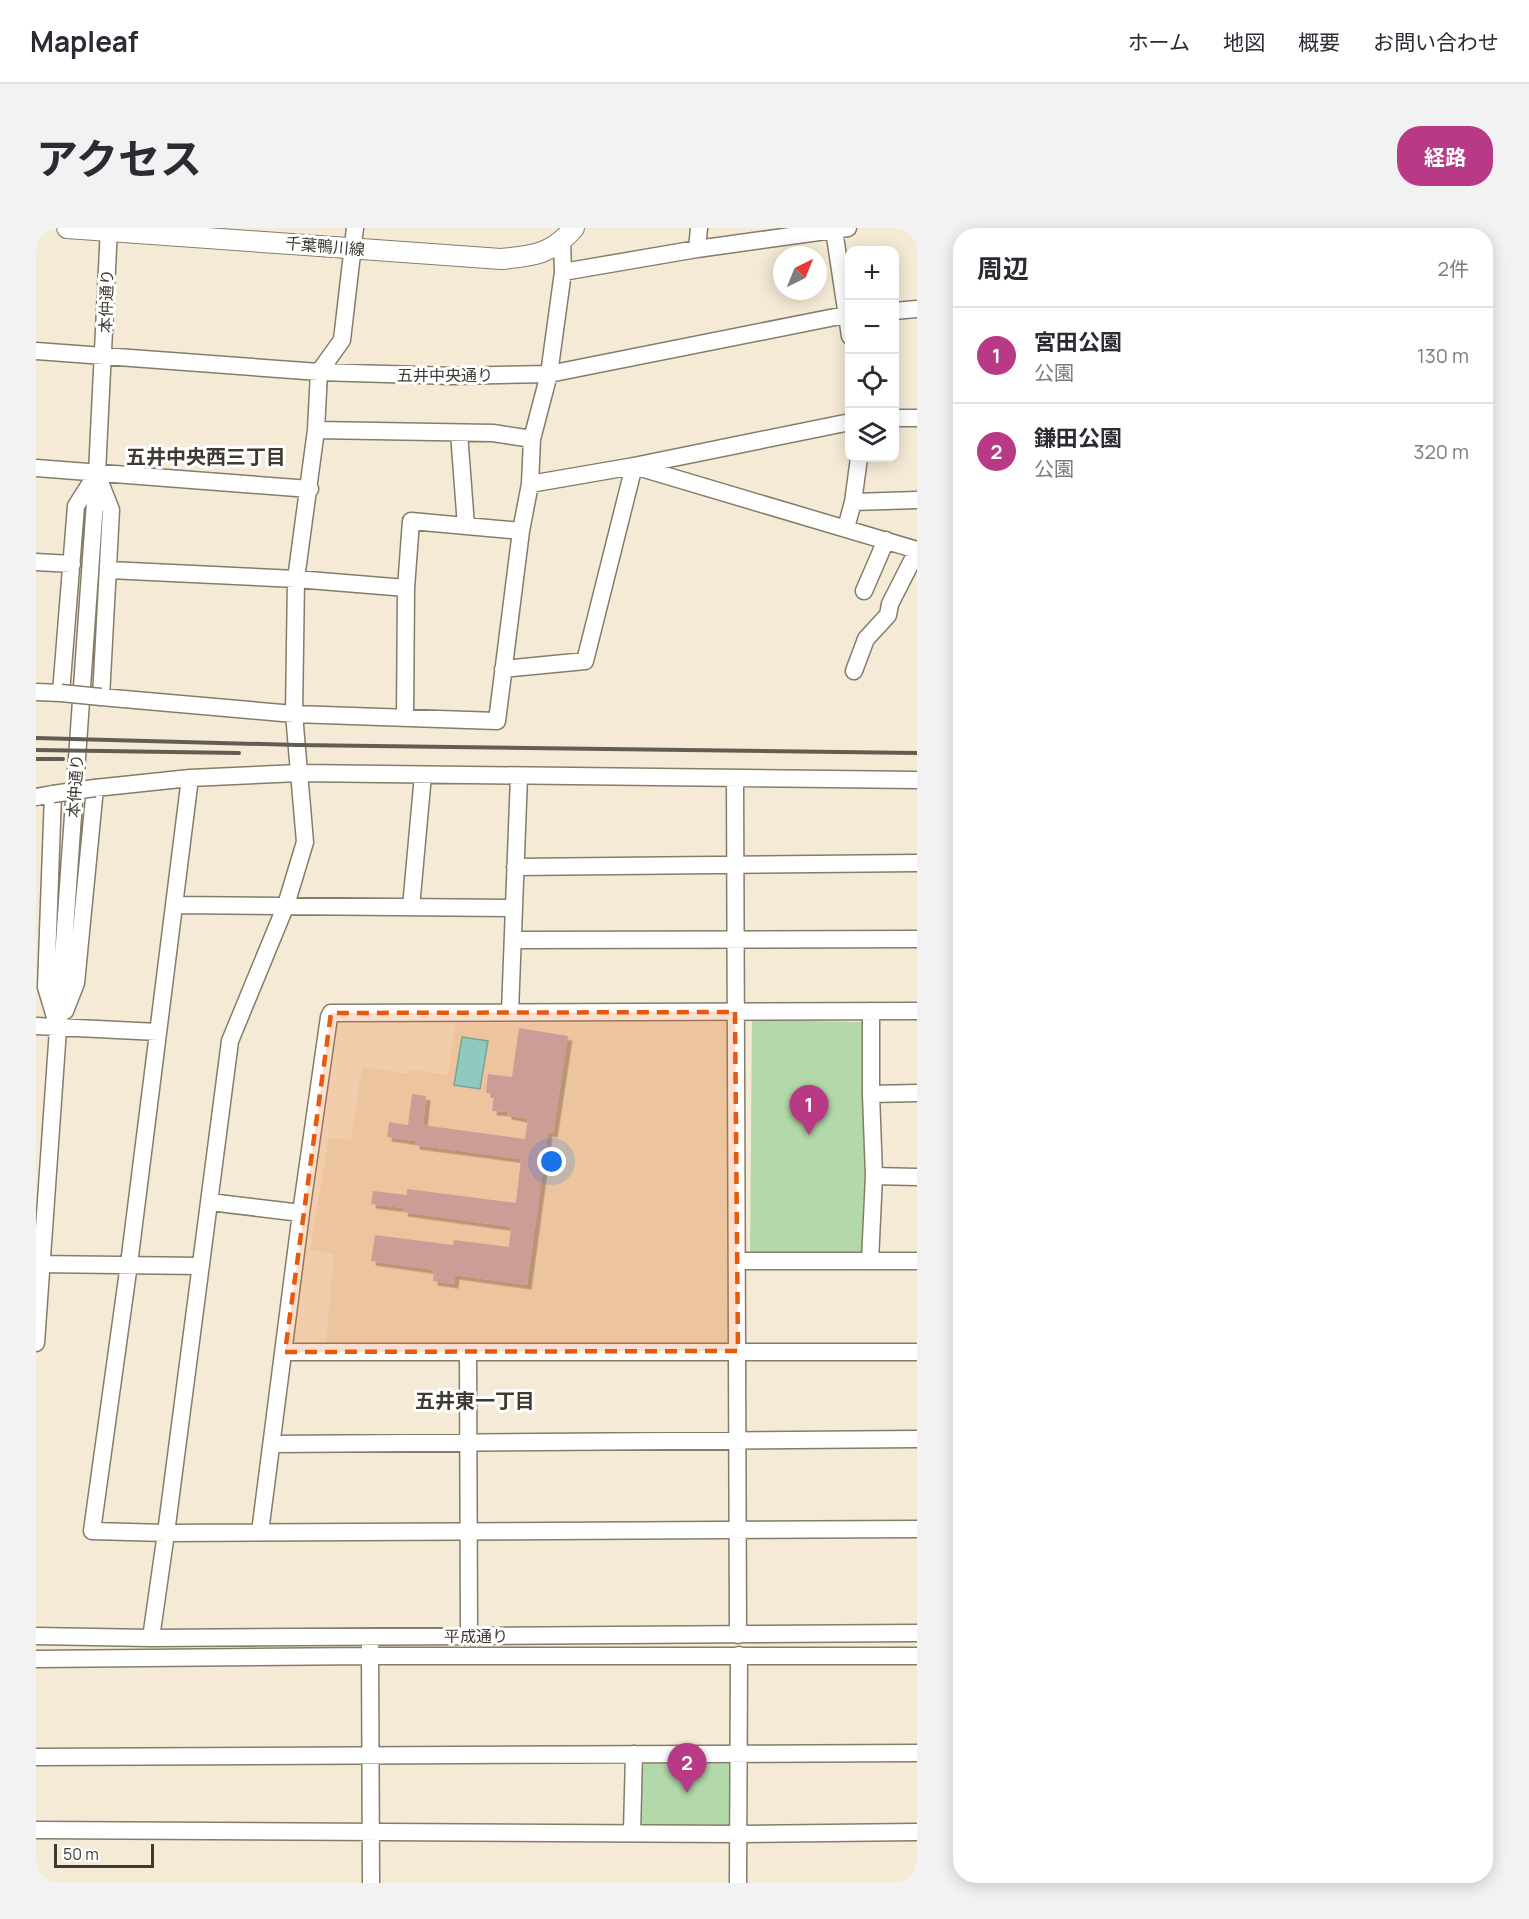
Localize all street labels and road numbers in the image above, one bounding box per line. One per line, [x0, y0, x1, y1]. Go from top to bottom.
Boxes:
street label: 千葉鴨川線 [284, 232, 366, 260]
street label: 本仲通り [94, 269, 118, 333]
street label: 五井中央通り [397, 364, 493, 386]
street label: 本仲通り [62, 753, 88, 819]
street label: 平成通り [444, 1625, 508, 1647]

